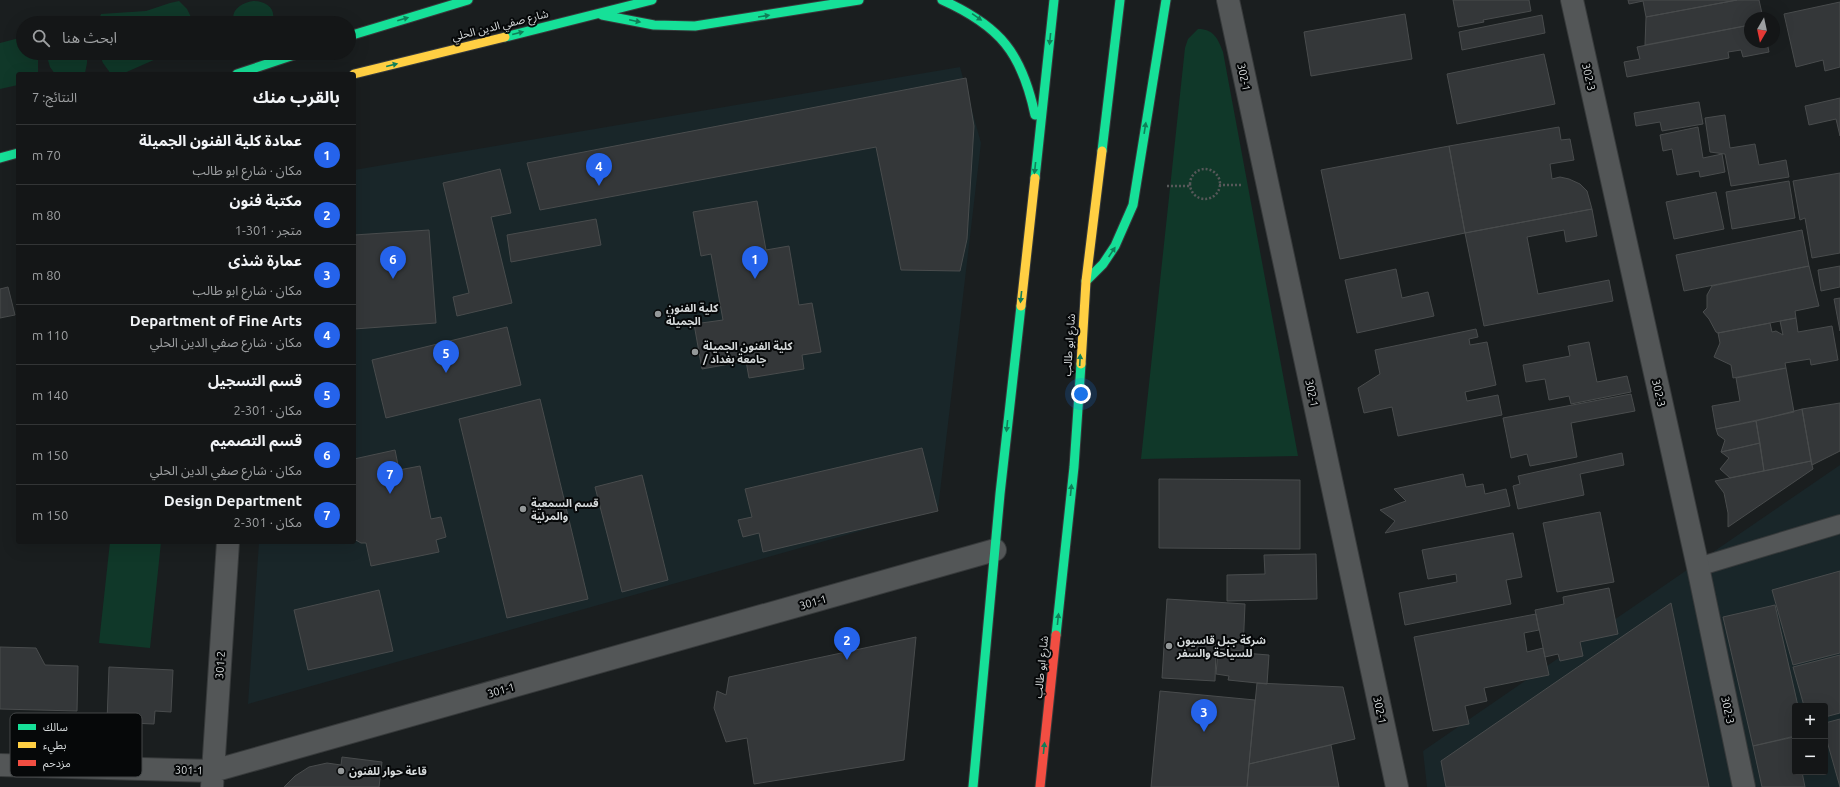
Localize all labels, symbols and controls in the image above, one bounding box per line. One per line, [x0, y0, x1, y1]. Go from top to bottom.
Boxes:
street label: شارع صفي الدين الحلي [451, 7, 551, 46]
north arrow [1744, 12, 1780, 48]
one-way arrow [758, 13, 770, 19]
one-way arrow [972, 13, 982, 21]
search box [16, 16, 356, 60]
one-way arrow [397, 16, 409, 22]
one-way arrow [629, 19, 641, 25]
icon: search [30, 27, 52, 49]
text: ابحث هنا [62, 29, 117, 46]
one-way arrow [512, 30, 524, 36]
one-way arrow [1046, 33, 1053, 45]
one-way arrow [386, 61, 398, 67]
street label: 302-1 [1235, 62, 1253, 92]
street label: 302-3 [1580, 62, 1598, 92]
text: بالقرب منك [253, 87, 340, 106]
text: النتائج: 7 [32, 90, 77, 104]
one-way arrow [1142, 122, 1148, 134]
text: عمادة كلية الفنون الجميلة [139, 132, 302, 149]
text: 70 m [32, 148, 61, 162]
text: 1 [323, 148, 331, 162]
pin: 4 [586, 153, 612, 186]
one-way arrow [1032, 162, 1039, 174]
text: مكان · شارع ابو طالب [193, 163, 302, 177]
text: مكتبة فنون [230, 192, 302, 209]
text: 80 m [32, 208, 61, 222]
text: 2 [323, 208, 331, 222]
text: متجر · 301-1 [235, 223, 302, 237]
pin: 6 [380, 246, 406, 279]
pin: 1 [742, 246, 768, 279]
one-way arrow [1108, 247, 1116, 258]
text: عمارة شذى [228, 252, 302, 269]
text: 80 m [32, 268, 61, 282]
text: 3 [323, 268, 331, 282]
text: مكان · شارع ابو طالب [193, 283, 302, 297]
one-way arrow [1018, 291, 1024, 303]
place label: كلية الفنون الجميلة [666, 302, 719, 328]
marker: كلية الفنون الجميلة [653, 309, 663, 319]
text: Department of Fine Arts [130, 312, 302, 329]
street label: شارع ابو طالب [1061, 313, 1079, 377]
text: 110 m [32, 328, 68, 342]
text: 4 [323, 328, 331, 342]
text: مكان · شارع صفي الدين الحلي [150, 335, 302, 349]
pin: 5 [433, 340, 459, 373]
place label: كلية الفنون الجميلة / جامعة بغداد [702, 340, 794, 366]
marker: كلية الفنون الجميلة / جامعة بغداد [690, 347, 700, 357]
one-way arrow [1076, 354, 1083, 366]
text: قسم التسجيل [208, 372, 302, 389]
street label: 302-1 [1303, 378, 1321, 408]
street label: 302-3 [1650, 378, 1668, 408]
your location [1071, 384, 1091, 404]
text: 140 m [32, 388, 68, 402]
text: 5 [323, 388, 331, 402]
text: مكان · 301-2 [234, 403, 302, 417]
one-way arrow [1004, 420, 1010, 432]
text: قسم التصميم [211, 432, 302, 449]
text: 150 m [32, 448, 68, 462]
text: 6 [323, 448, 331, 462]
pin: 7 [377, 461, 403, 494]
text: مكان · شارع صفي الدين الحلي [150, 463, 302, 477]
one-way arrow [1068, 484, 1074, 496]
text: Design Department [164, 492, 302, 509]
place label: قسم السمعية والمرئية [531, 497, 599, 523]
marker: قسم السمعية والمرئية [518, 504, 528, 514]
text: 150 m [32, 508, 68, 522]
text: 7 [323, 508, 331, 522]
text: مكان · 301-2 [234, 515, 302, 529]
street label: 301-1 [798, 592, 828, 612]
one-way arrow [1055, 613, 1061, 625]
pin: 2 [834, 627, 860, 660]
place label: شركة جبل قاسيون للسياحة والسفر [1176, 634, 1266, 660]
street label: شارع ابو طالب [1032, 635, 1052, 699]
marker: شركة جبل قاسيون للسياحة والسفر [1164, 641, 1174, 651]
street label: 301-2 [213, 651, 227, 679]
street label: 301-1 [486, 680, 516, 700]
street label: 302-1 [1371, 695, 1389, 725]
street label: 302-3 [1719, 695, 1737, 725]
pin: 3 [1191, 699, 1217, 732]
map controls [1792, 703, 1828, 775]
button: + [1792, 703, 1828, 739]
legend [10, 713, 142, 777]
text: سالك [43, 721, 68, 733]
text: بطيء [43, 739, 66, 755]
button: − [1792, 739, 1828, 775]
one-way arrow [1041, 742, 1048, 754]
text: مزدحم [43, 757, 71, 772]
street label: 301-1 [175, 764, 203, 776]
place label: قاعة حوار للفنون [349, 765, 427, 778]
marker: قاعة حوار للفنون [336, 766, 346, 776]

